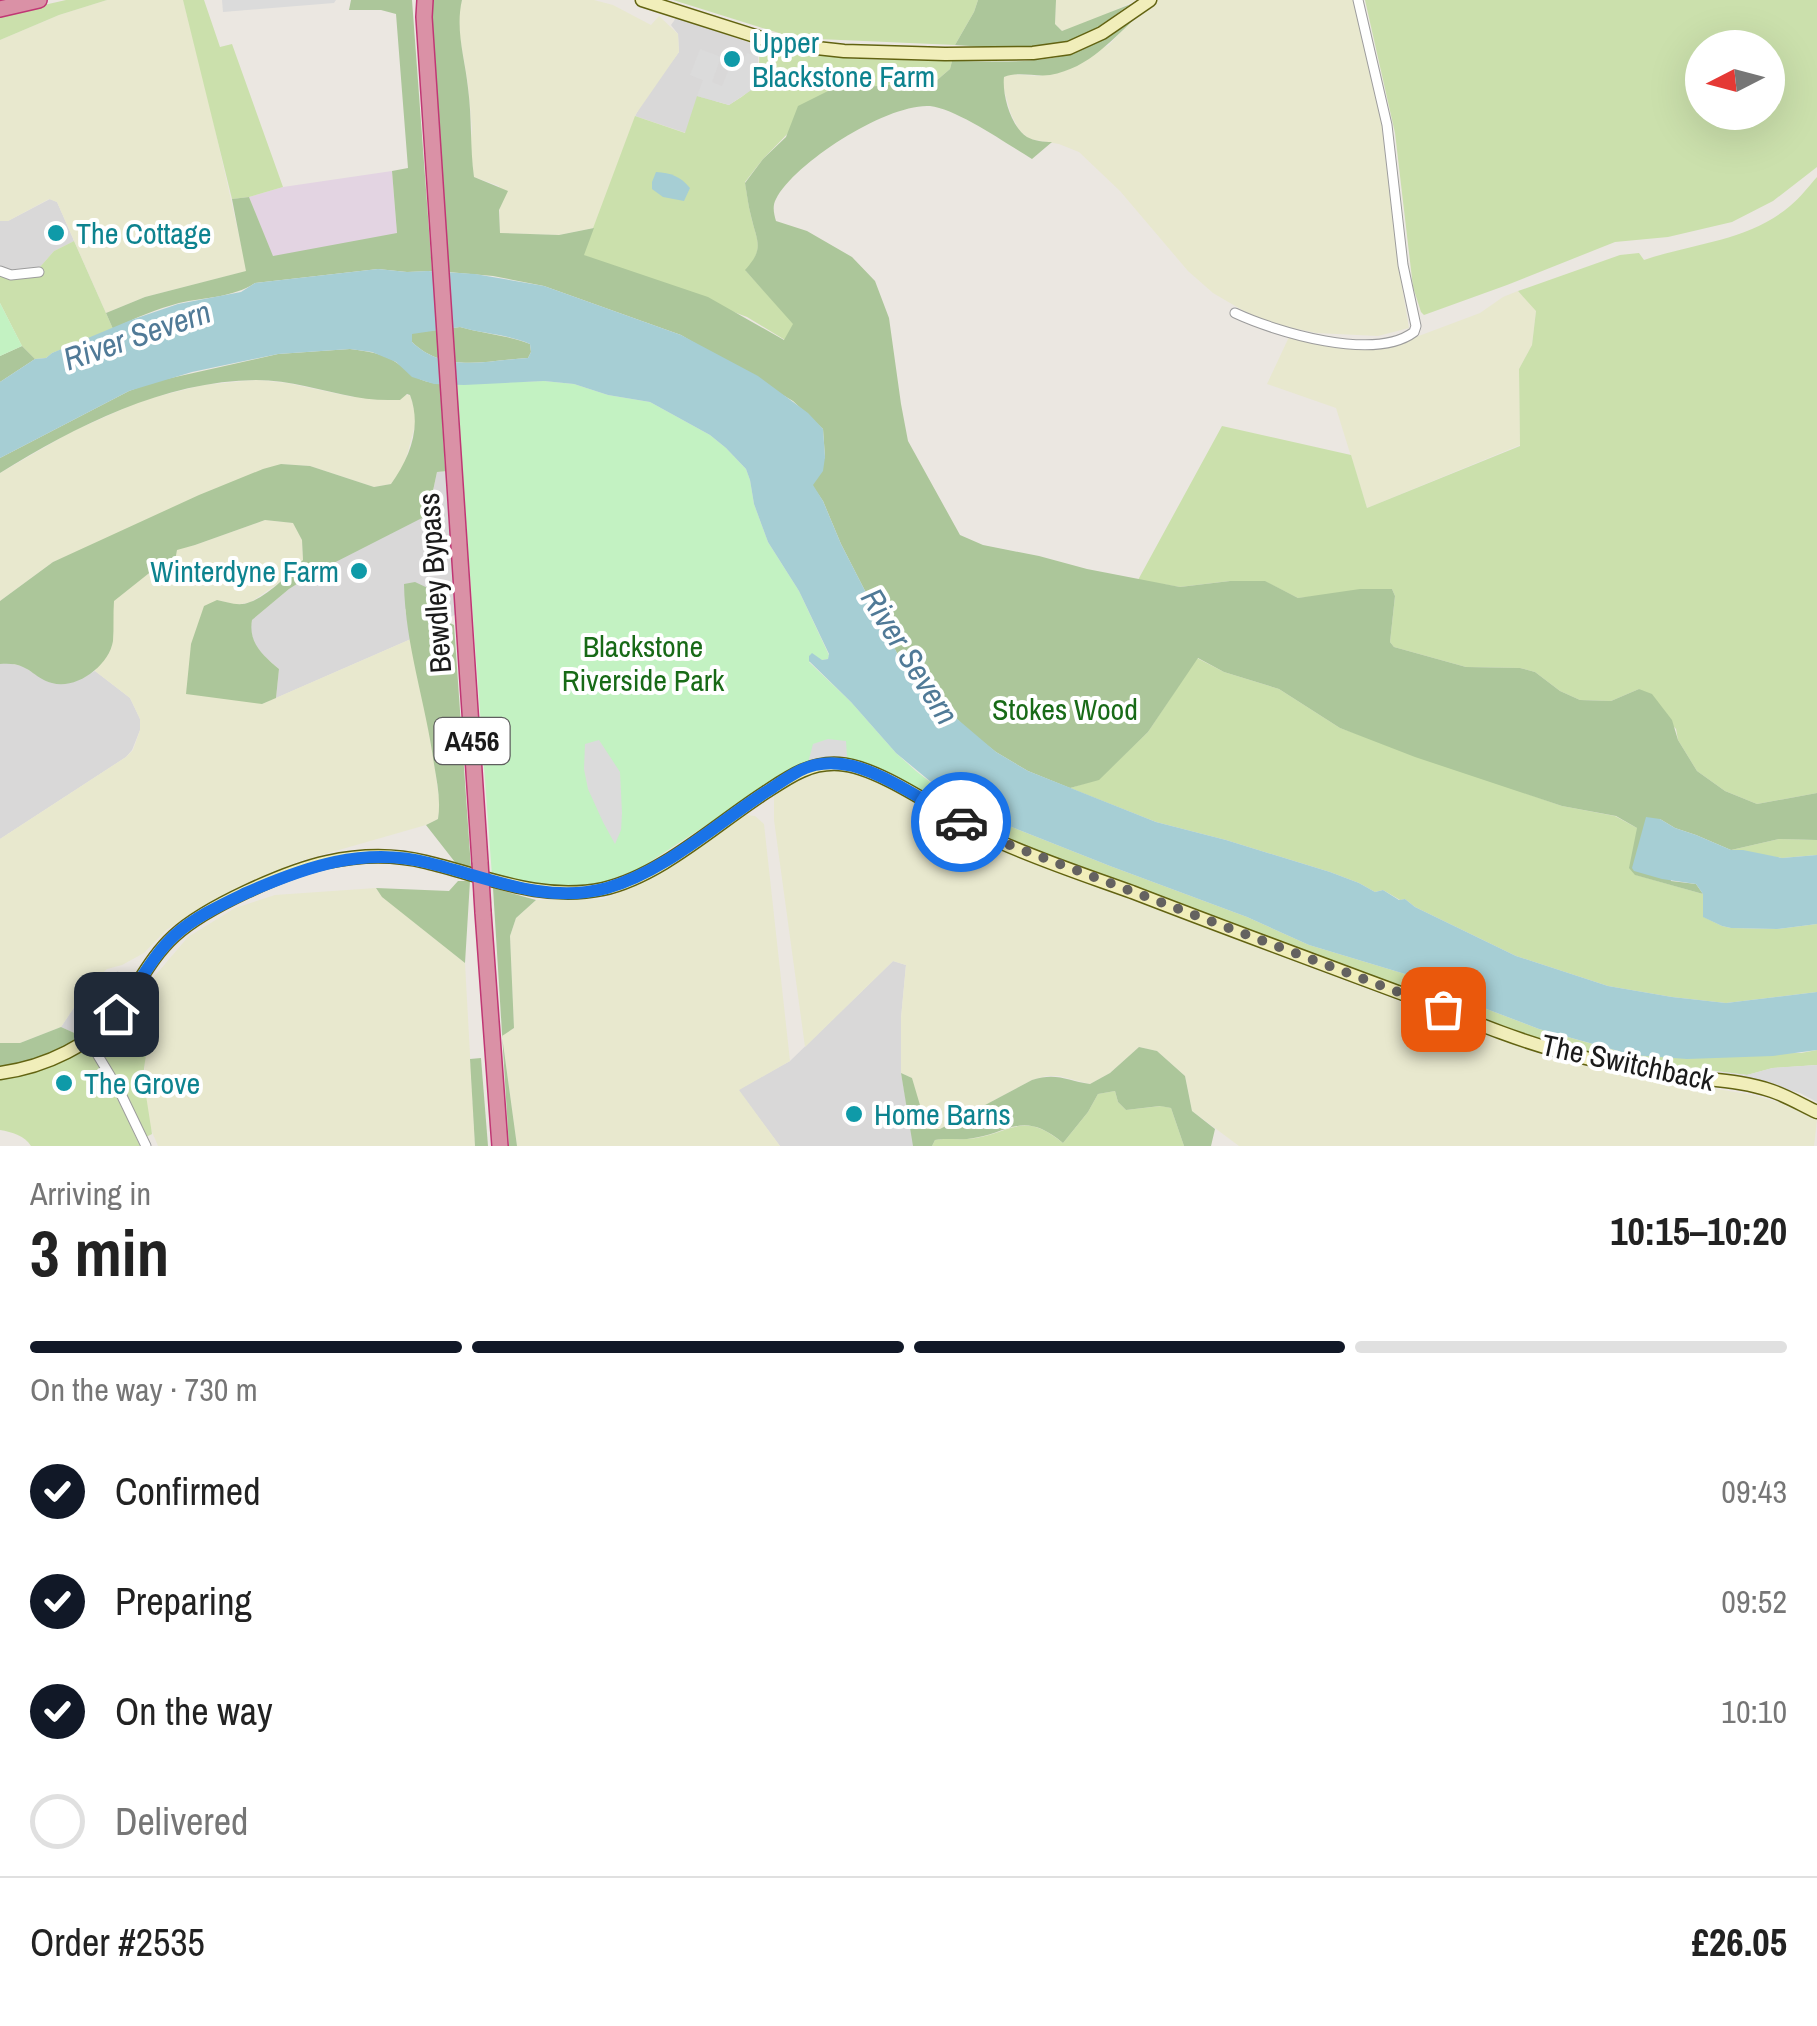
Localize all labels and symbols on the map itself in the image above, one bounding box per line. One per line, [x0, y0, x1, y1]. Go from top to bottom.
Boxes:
place label: Upper Blackstone Farm [752, 22, 935, 96]
north arrow [1685, 30, 1785, 130]
marker: Upper Blackstone Farm [721, 48, 743, 70]
place label: The Cottage [76, 213, 211, 253]
marker: The Cottage [45, 222, 67, 244]
water label: River Severn [58, 290, 216, 380]
street label: Bewdley Bypass [408, 492, 460, 674]
place label: Winterdyne Farm [150, 551, 339, 591]
marker: Winterdyne Farm [348, 560, 370, 582]
water label: River Severn [851, 580, 969, 732]
park label: Blackstone Riverside Park [562, 626, 725, 700]
park label: Stokes Wood [992, 689, 1138, 729]
road number: A456 [434, 718, 510, 764]
courier [911, 772, 1011, 872]
pin [1401, 967, 1486, 1052]
pin [74, 972, 159, 1057]
street label: The Switchback [1538, 1024, 1718, 1100]
place label: The Grove [84, 1063, 200, 1103]
marker: The Grove [53, 1072, 75, 1094]
place label: Home Barns [874, 1094, 1011, 1134]
marker: Home Barns [843, 1103, 865, 1125]

